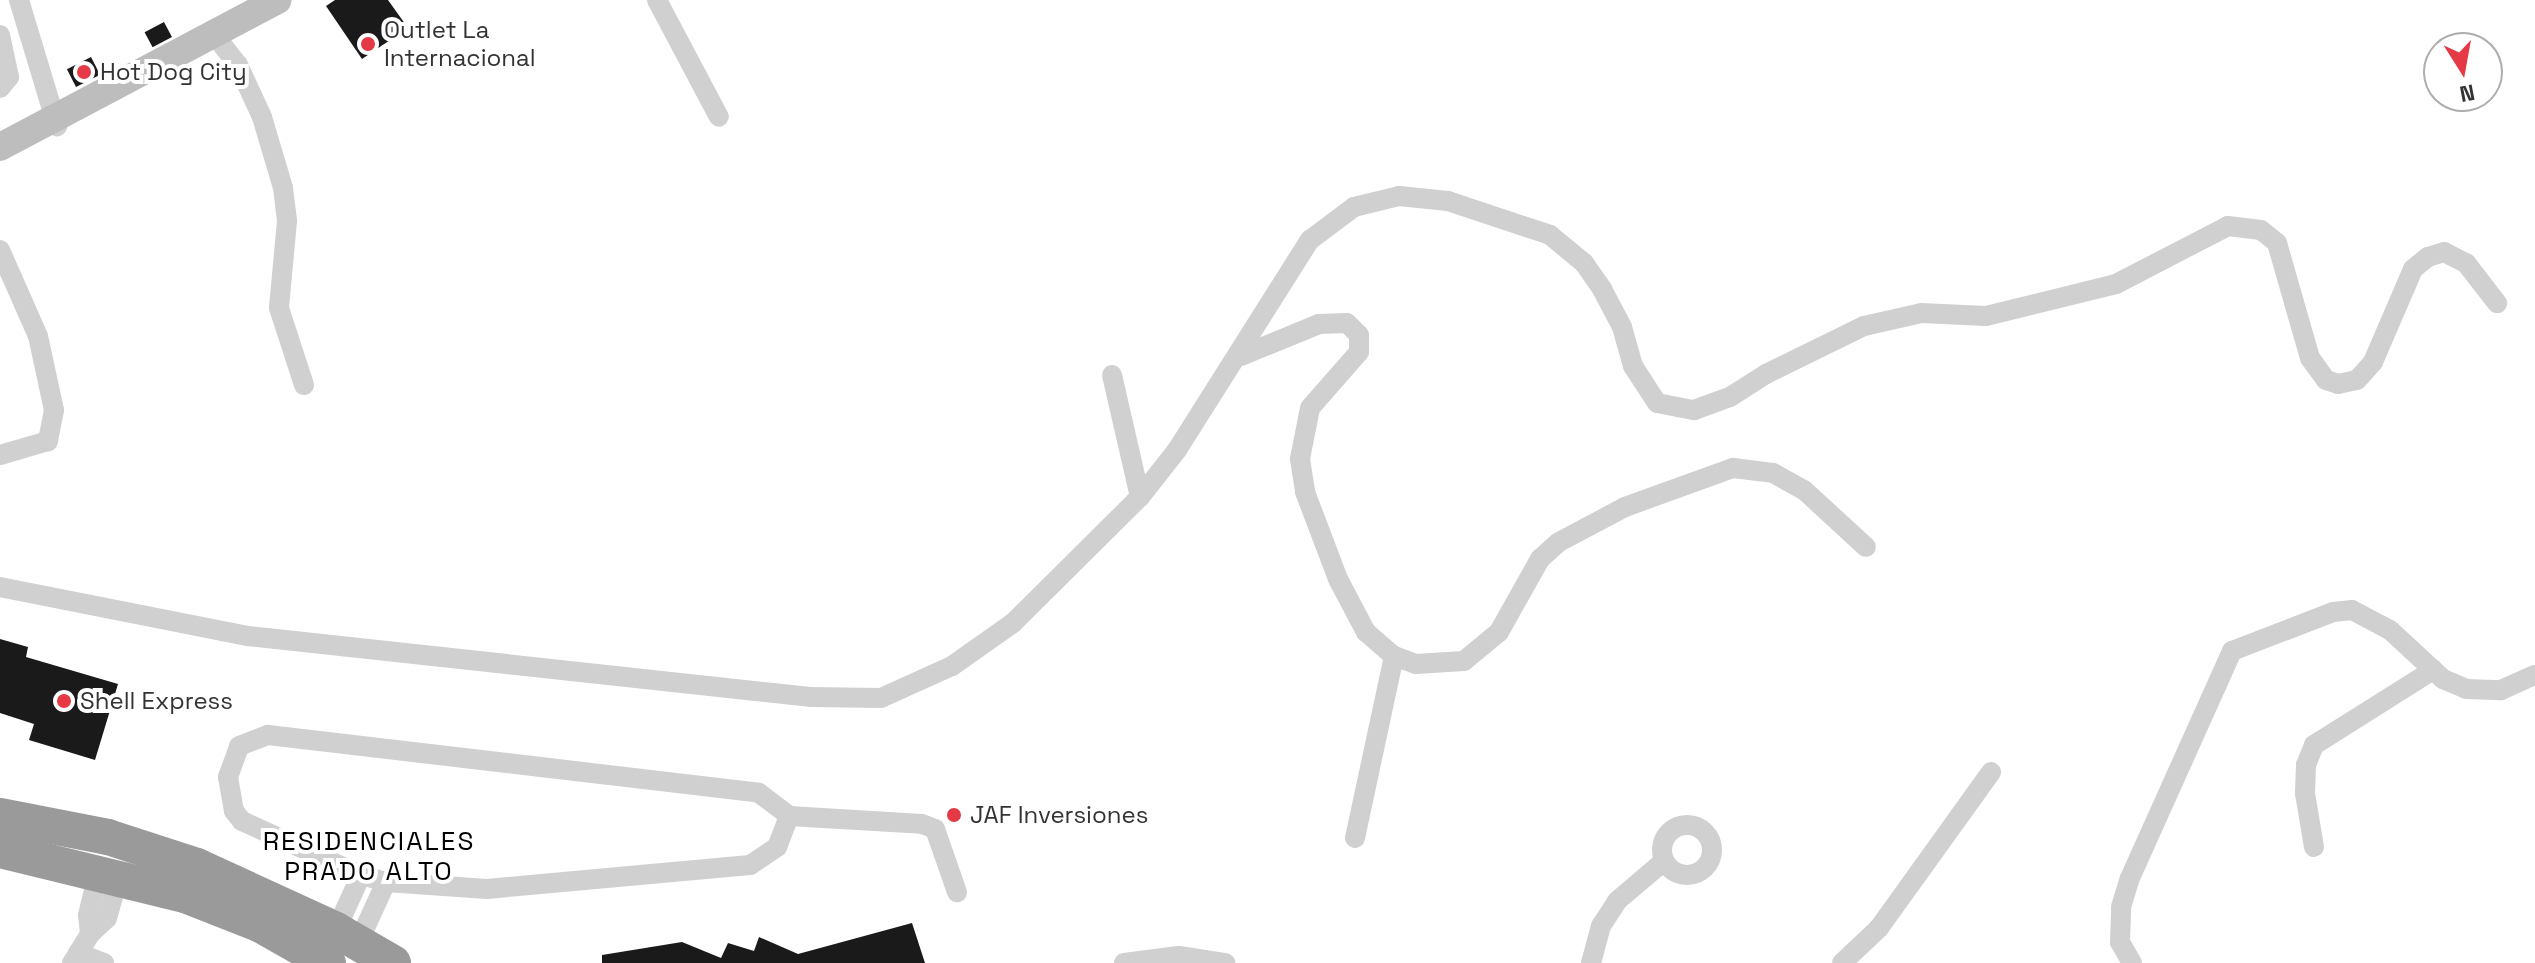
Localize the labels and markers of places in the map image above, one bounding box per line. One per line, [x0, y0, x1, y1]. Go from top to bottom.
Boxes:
place label: Outlet La Internacional [384, 16, 536, 72]
marker: Outlet La Internacional [359, 35, 377, 53]
place label: Hot Dog City [100, 58, 247, 86]
marker: Hot Dog City [75, 63, 93, 81]
place label: Shell Express [80, 687, 233, 715]
marker: Shell Express [55, 692, 73, 710]
place label: JAF Inversiones [970, 801, 1148, 829]
marker: JAF Inversiones [945, 806, 963, 824]

